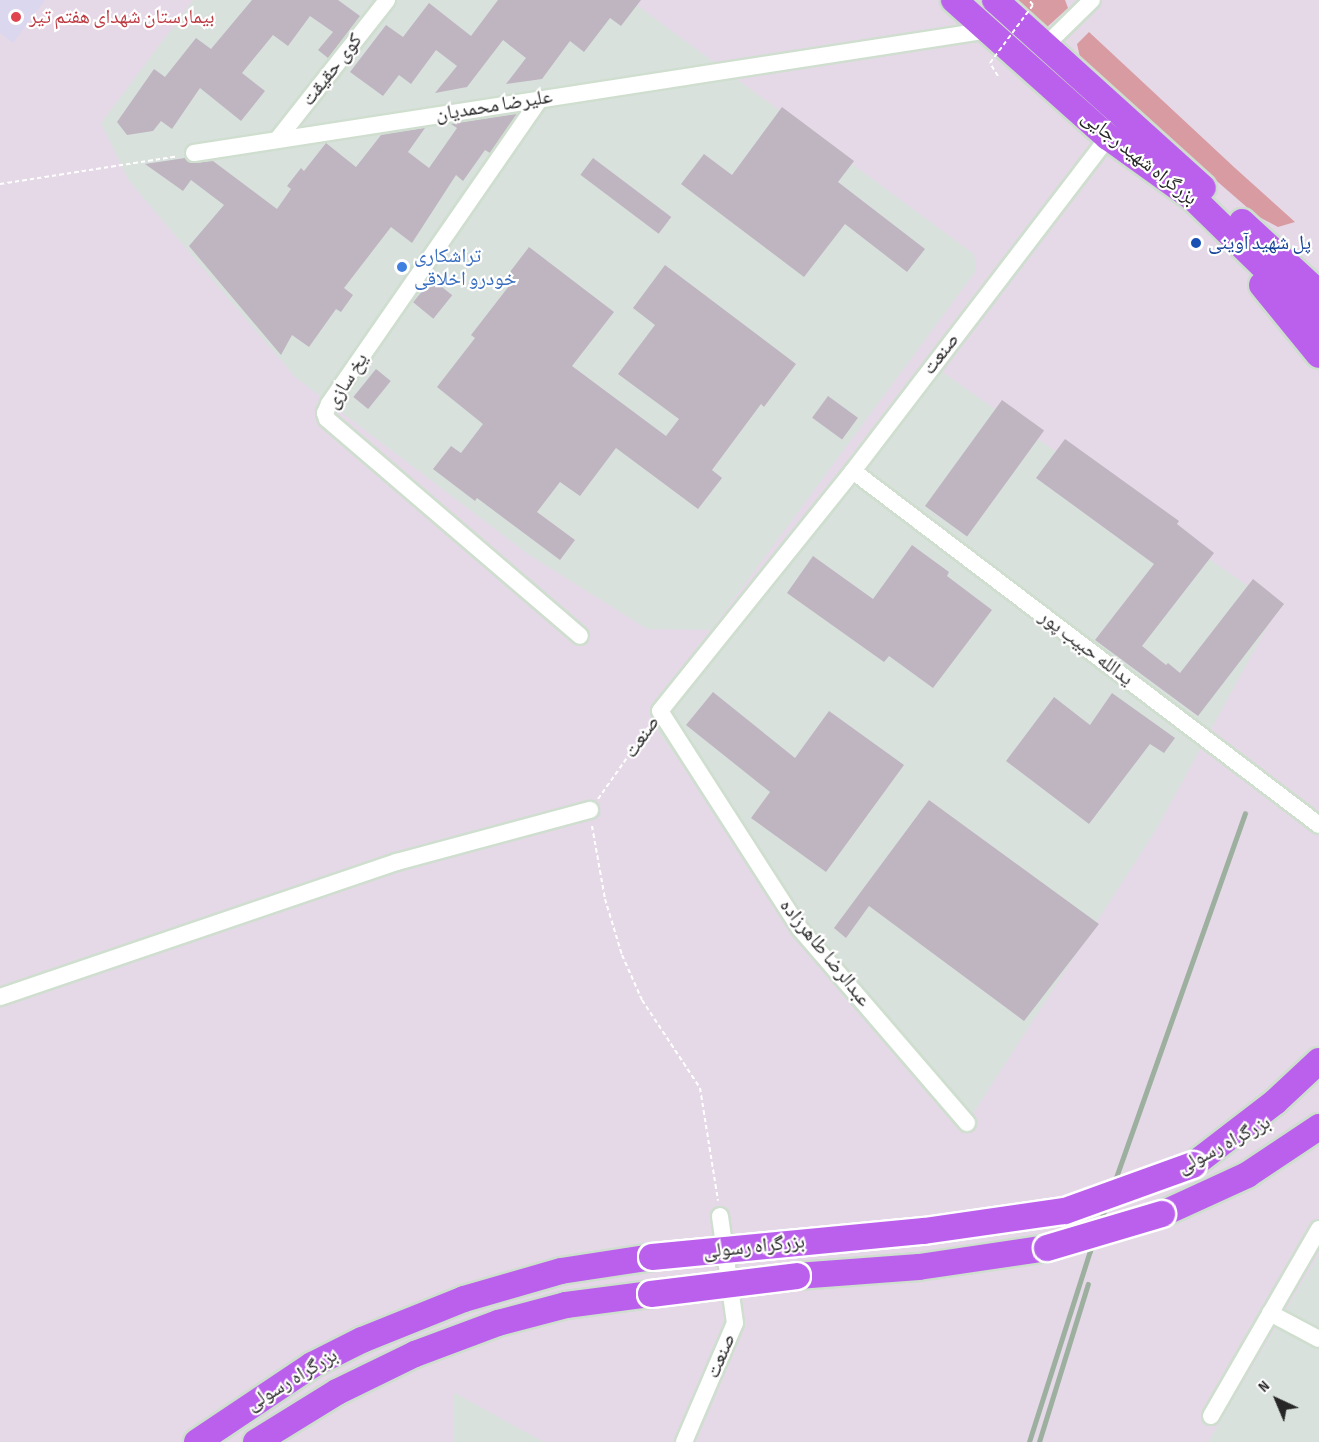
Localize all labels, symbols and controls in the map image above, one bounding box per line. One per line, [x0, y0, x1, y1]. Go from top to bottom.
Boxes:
place label: بیمارستان شهدای هفتم تیر [29, 5, 215, 29]
marker: بیمارستان شهدای هفتم تیر [7, 8, 25, 26]
street label: کوی حقیقت [296, 29, 368, 111]
street label: علیرضا محمدیان [434, 85, 554, 127]
street label: بزرگراه شهید رجایی [1076, 105, 1202, 211]
place label: پل شهید آوینی [1208, 231, 1311, 255]
marker: پل شهید آوینی [1189, 236, 1203, 250]
place label: تراشکاری خودرو اخلاقی [414, 244, 516, 291]
marker: تراشکاری خودرو اخلاقی [395, 260, 409, 274]
street label: صنعت [917, 328, 965, 380]
street label: یخ سازی [320, 348, 374, 414]
street label: یدالله حبیب پور [1034, 605, 1138, 691]
street label: صنعت [619, 711, 665, 763]
street label: عبدالرضا طاهرزاده [774, 894, 876, 1012]
street label: بزرگراه رسولی [1173, 1110, 1275, 1180]
street label: بزرگراه رسولی [702, 1230, 806, 1264]
street label: صنعت [701, 1330, 741, 1382]
street label: بزرگراه رسولی [242, 1343, 342, 1417]
north arrow [1247, 1370, 1307, 1430]
text: N [1254, 1377, 1274, 1397]

